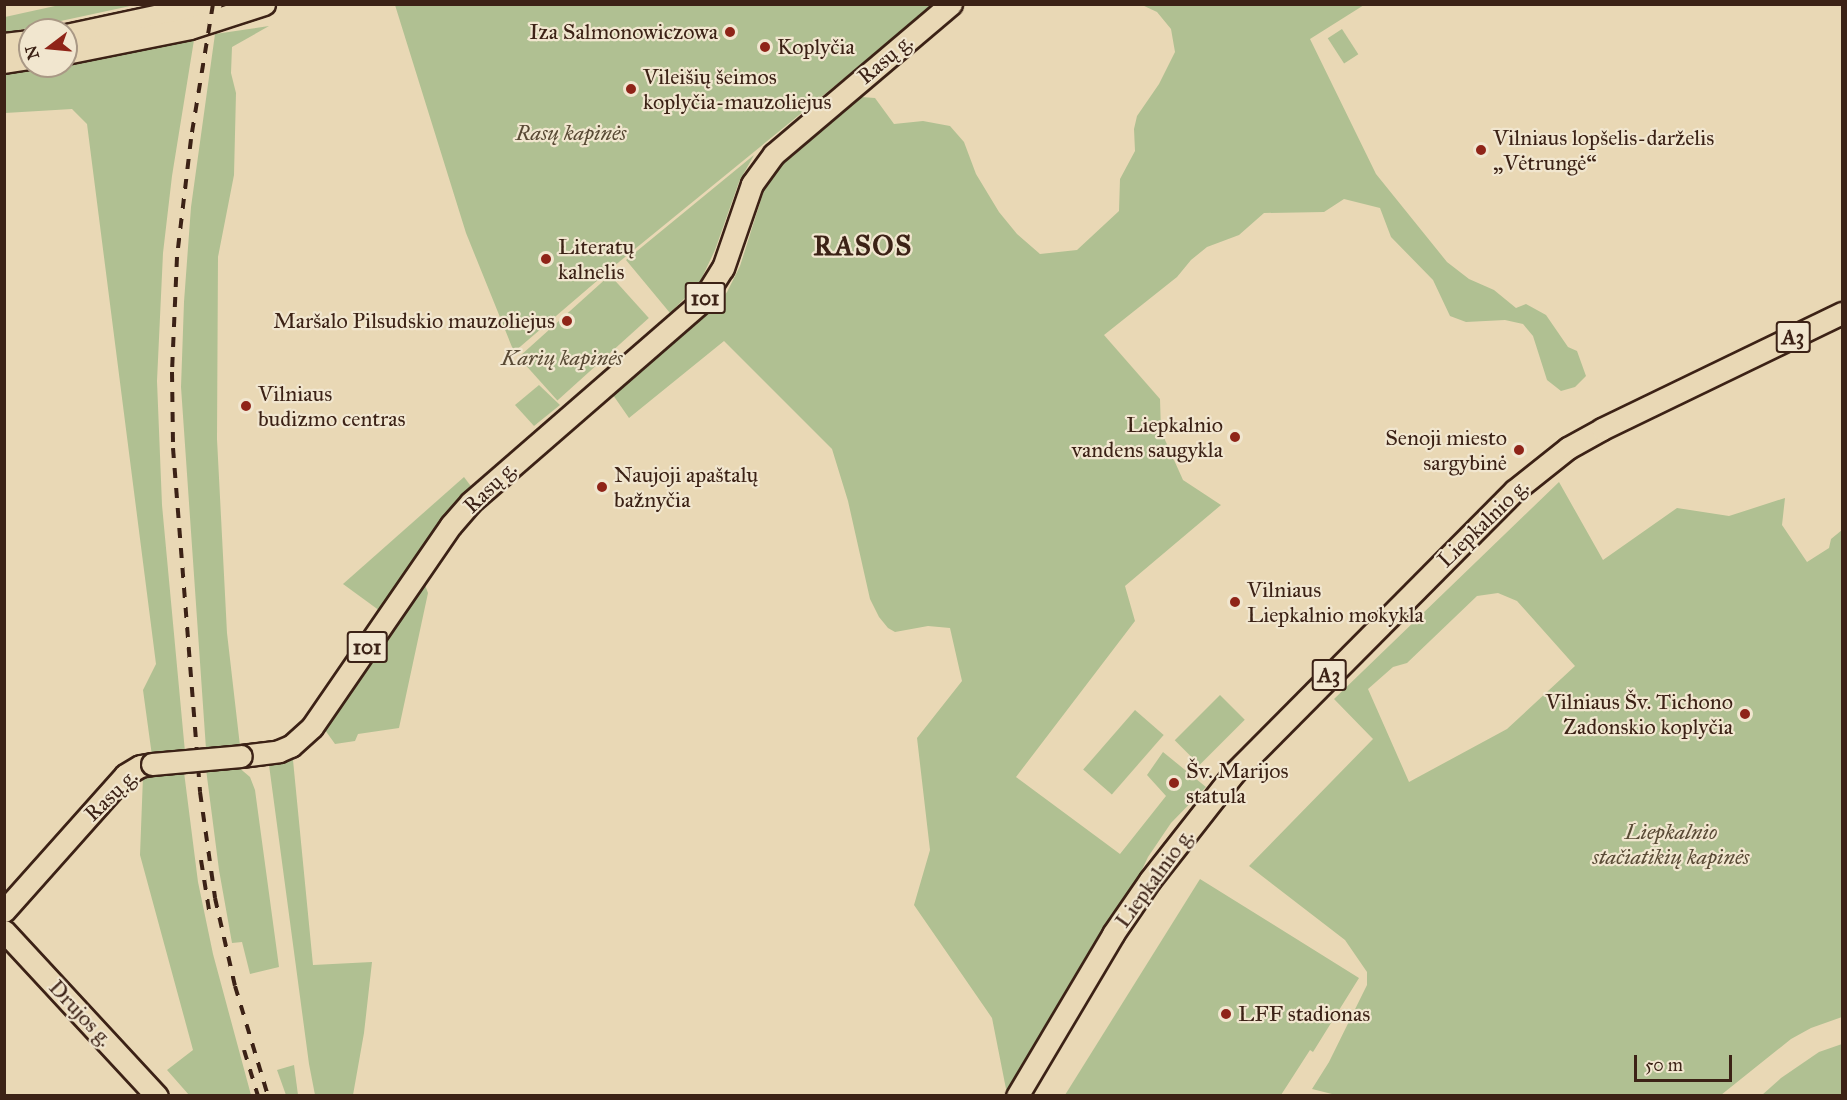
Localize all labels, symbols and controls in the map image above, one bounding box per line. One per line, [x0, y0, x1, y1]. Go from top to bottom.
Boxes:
north arrow [18, 18, 78, 78]
place label: Iza Salmonowiczowa [529, 19, 718, 45]
marker: Iza Salmonowiczowa [723, 25, 737, 39]
street label: Rasų g. [852, 28, 918, 90]
place label: Koplyčia [777, 34, 855, 60]
marker: Koplyčia [758, 40, 772, 54]
text: N [21, 43, 43, 62]
place label: Vileišių šeimos koplyčia-mauzoliejus [643, 63, 832, 114]
marker: Vileišių šeimos koplyčia-mauzoliejus [624, 82, 638, 96]
park label: Rasų kapinės [516, 120, 626, 146]
place label: Vilniaus lopšelis-darželis „Vėtrungė“ [1493, 124, 1714, 176]
marker: Vilniaus lopšelis-darželis „Vėtrungė“ [1474, 143, 1488, 157]
district label: RASOS [813, 229, 913, 263]
place label: Literatų kalnelis [558, 233, 634, 284]
marker: Literatų kalnelis [539, 252, 553, 266]
road number: 101 [684, 280, 726, 316]
place label: Maršalo Pilsudskio mauzoliejus [273, 308, 555, 334]
marker: Maršalo Pilsudskio mauzoliejus [560, 314, 574, 328]
road number: A3 [1775, 319, 1811, 355]
park label: Karių kapinės [501, 345, 623, 371]
place label: Vilniaus budizmo centras [258, 380, 406, 432]
marker: Vilniaus budizmo centras [239, 399, 253, 413]
place label: Liepkalnio vandens saugykla [1072, 411, 1223, 463]
place label: Senoji miesto sargybinė [1385, 424, 1507, 476]
marker: Liepkalnio vandens saugykla [1228, 430, 1242, 444]
marker: Senoji miesto sargybinė [1512, 443, 1526, 457]
street label: Rasų g. [458, 455, 522, 519]
place label: Naujoji apaštalų bažnyčia [614, 461, 758, 512]
street label: Liepkalnio g. [1432, 473, 1534, 573]
marker: Naujoji apaštalų bažnyčia [595, 480, 609, 494]
place label: Vilniaus Liepkalnio mokykla [1247, 576, 1424, 628]
marker: Vilniaus Liepkalnio mokykla [1228, 595, 1242, 609]
road number: 101 [346, 629, 388, 665]
road number: A3 [1311, 657, 1347, 693]
place label: Vilniaus Šv. Tichono Zadonskio koplyčia [1545, 688, 1733, 740]
marker: Vilniaus Šv. Tichono Zadonskio koplyčia [1738, 707, 1752, 721]
place label: Šv. Marijos statula [1186, 757, 1289, 808]
street label: Rasų g. [79, 763, 143, 827]
marker: Šv. Marijos statula [1167, 776, 1181, 790]
park label: Liepkalnio stačiatikių kapinės [1593, 818, 1749, 870]
street label: Liepkalnio g. [1109, 823, 1199, 933]
street label: Drujos g. [43, 974, 119, 1052]
place label: LFF stadionas [1238, 1001, 1370, 1027]
marker: LFF stadionas [1219, 1007, 1233, 1021]
scale bar [1637, 1043, 1734, 1081]
text: 50 m [1645, 1054, 1683, 1076]

